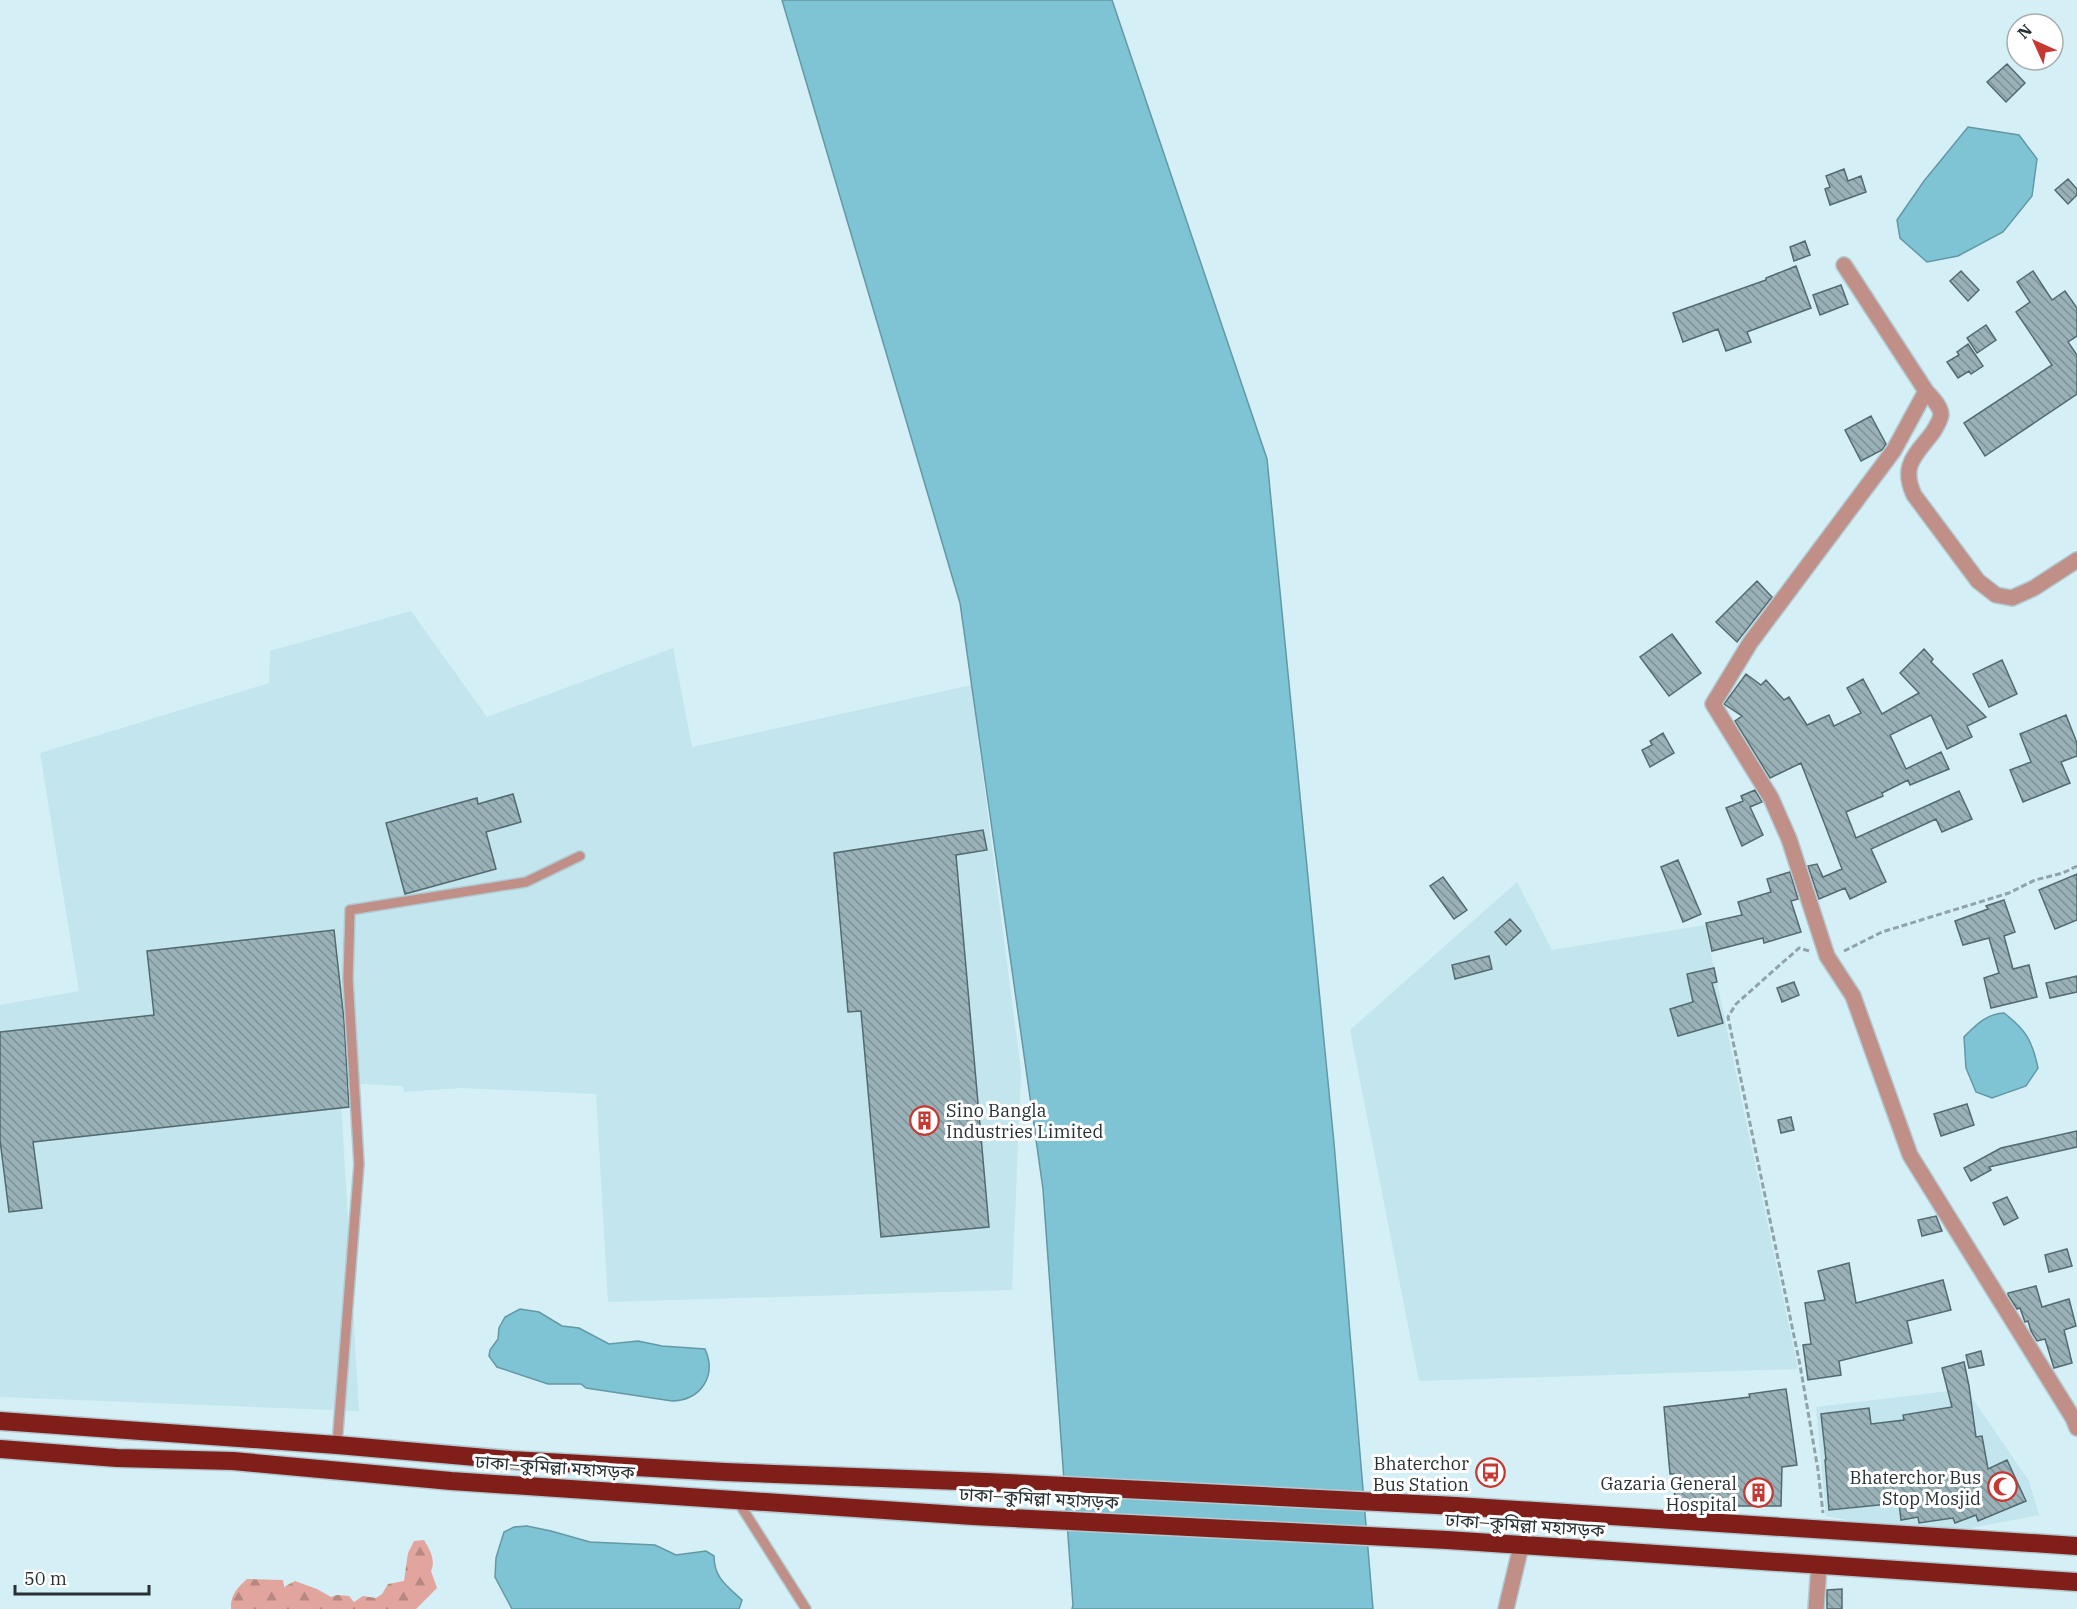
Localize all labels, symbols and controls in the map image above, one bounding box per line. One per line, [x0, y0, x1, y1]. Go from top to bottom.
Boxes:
north arrow [2005, 12, 2065, 72]
text: N [2013, 20, 2036, 43]
place label: Sino Bangla Industries Limited [946, 1099, 1103, 1143]
building icon: Sino Bangla Industries Limited [909, 1104, 941, 1136]
street label: ঢাকা–কুমিল্লা মহাসড়ক [474, 1450, 636, 1484]
place label: Bhaterchor Bus Station [1373, 1452, 1469, 1496]
bus stop icon: Bhaterchor Bus Station [1474, 1457, 1506, 1489]
place label: Bhaterchor Bus Stop Mosjid [1849, 1466, 1981, 1510]
mosque icon: Bhaterchor Bus Stop Mosjid [1986, 1471, 2018, 1503]
place label: Gazaria General Hospital [1600, 1472, 1737, 1516]
building icon: Gazaria General Hospital [1742, 1477, 1774, 1509]
street label: ঢাকা–কুমিল্লা মহাসড়ক [958, 1482, 1120, 1514]
street label: ঢাকা–কুমিল্লা মহাসড়ক [1444, 1508, 1606, 1542]
scale bar [15, 1558, 148, 1596]
text: 50 m [24, 1567, 67, 1590]

